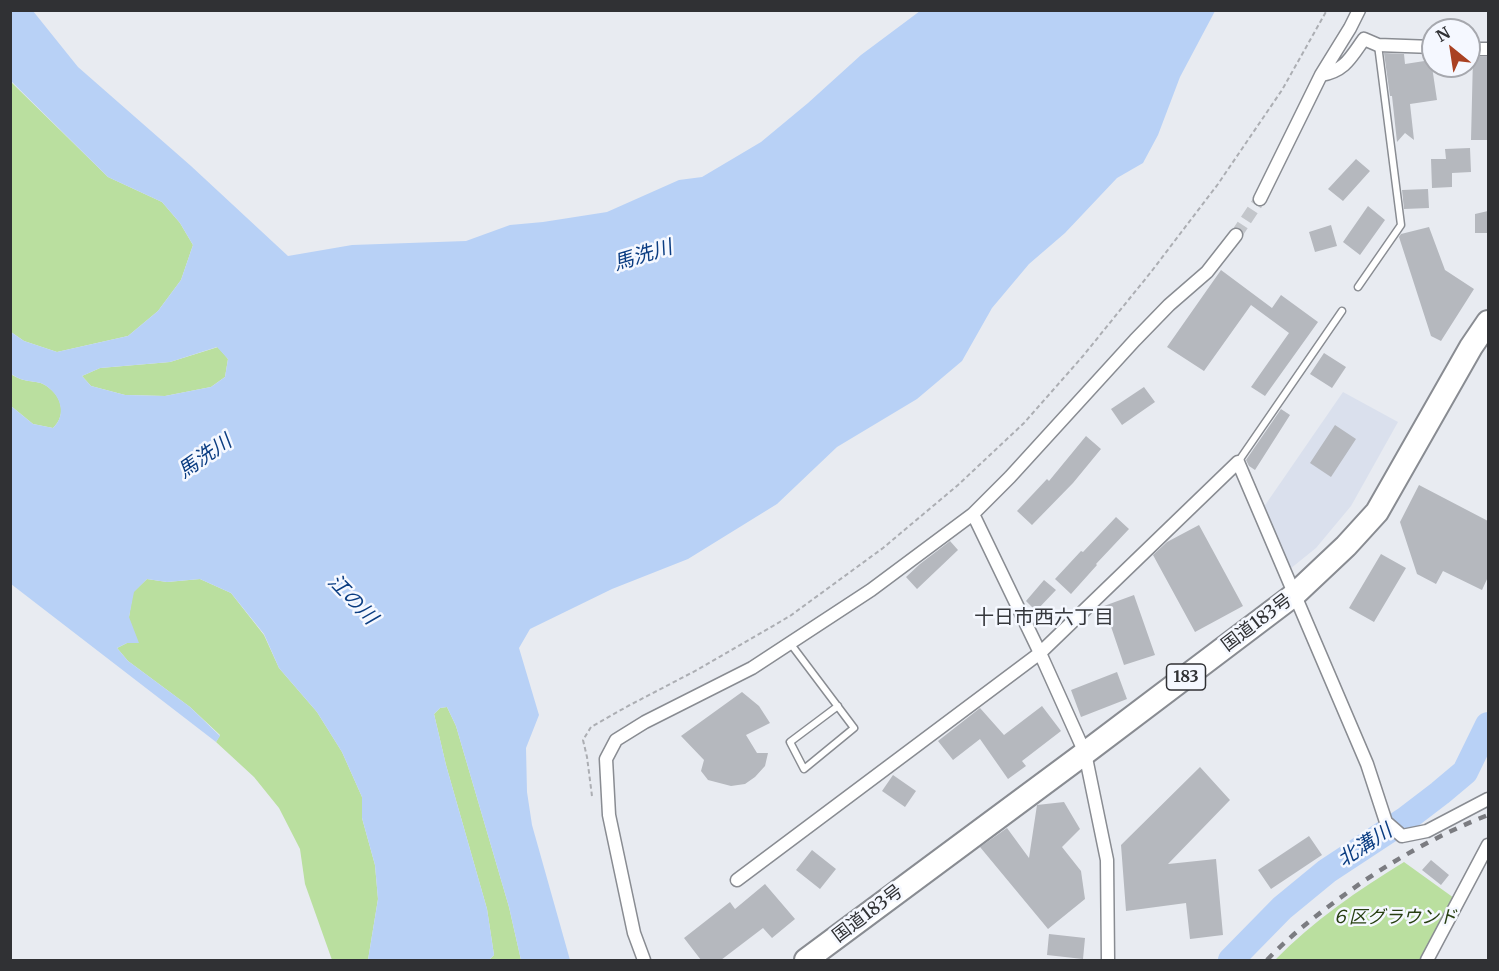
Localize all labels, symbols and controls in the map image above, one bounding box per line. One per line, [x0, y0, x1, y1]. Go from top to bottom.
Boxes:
north arrow [1421, 18, 1481, 78]
text: N [1433, 22, 1453, 46]
water label: 馬洗川 [611, 236, 675, 276]
water label: 馬洗川 [174, 430, 236, 484]
water label: 江の川 [323, 570, 381, 630]
street label: 国道183号 [1218, 590, 1296, 656]
district label: 十日市西六丁目 [974, 606, 1114, 630]
road number: 183 [1166, 664, 1206, 690]
water label: 北溝川 [1333, 820, 1397, 872]
street label: 国道183号 [829, 881, 907, 947]
park label: ６区グラウンド [1331, 907, 1457, 929]

